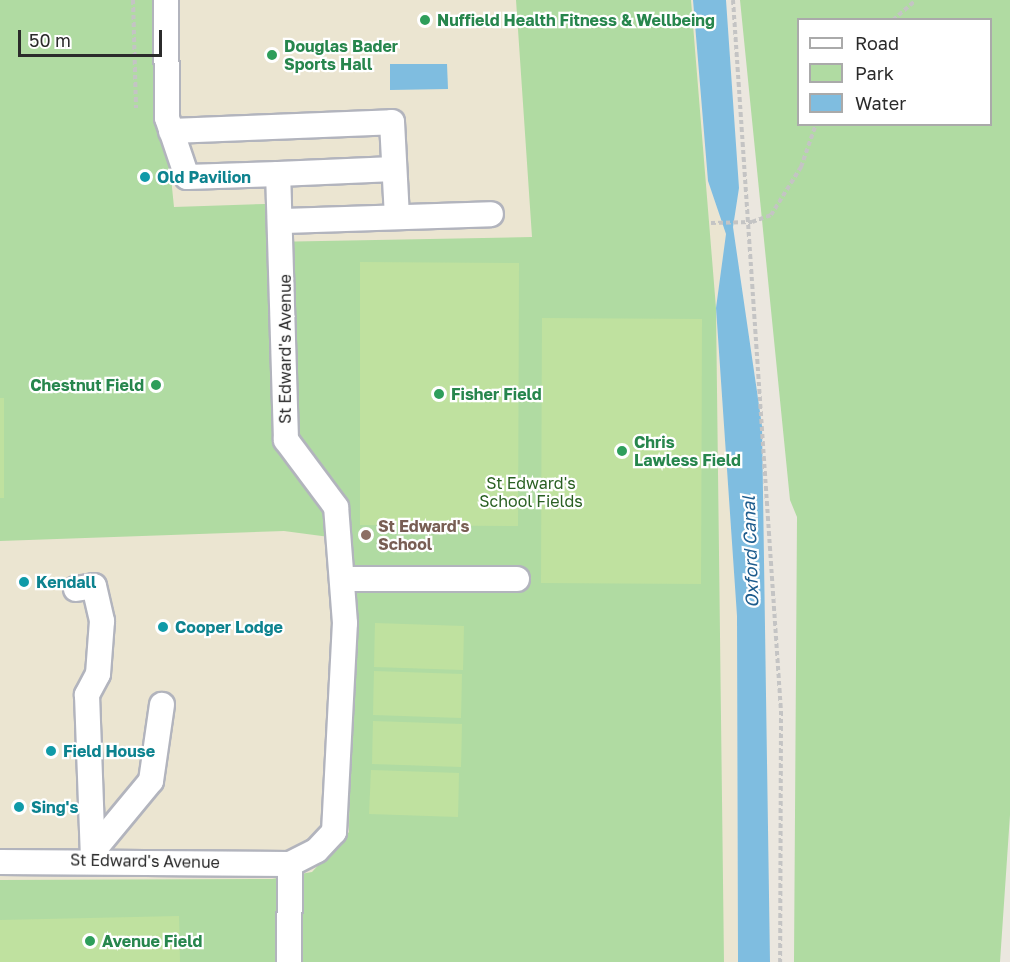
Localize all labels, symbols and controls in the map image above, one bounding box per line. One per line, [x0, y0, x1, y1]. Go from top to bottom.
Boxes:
place label: Nuffield Health Fitness & Wellbeing [437, 10, 715, 30]
marker: Nuffield Health Fitness & Wellbeing [418, 13, 432, 27]
scale bar [21, 18, 165, 56]
legend [797, 18, 992, 126]
text: 50 m [29, 29, 71, 51]
text: Road [855, 32, 899, 54]
place label: Douglas Bader Sports Hall [284, 36, 398, 74]
marker: Douglas Bader Sports Hall [265, 48, 279, 62]
text: Park [855, 62, 894, 84]
text: Water [855, 92, 906, 114]
place label: Old Pavilion [157, 167, 251, 187]
marker: Old Pavilion [138, 170, 152, 184]
street label: St Edward's Avenue [275, 274, 295, 424]
place label: Chestnut Field [30, 375, 144, 395]
marker: Chestnut Field [149, 378, 163, 392]
place label: Fisher Field [451, 384, 542, 404]
marker: Fisher Field [432, 387, 446, 401]
place label: Chris Lawless Field [634, 432, 741, 470]
marker: Chris Lawless Field [615, 444, 629, 458]
park label: St Edward's School Fields [479, 473, 583, 511]
water label: Oxford Canal [737, 496, 763, 608]
place label: St Edward's School [378, 516, 470, 554]
marker: St Edward's School [359, 528, 373, 542]
place label: Kendall [36, 572, 96, 592]
marker: Kendall [17, 575, 31, 589]
place label: Cooper Lodge [175, 617, 283, 637]
marker: Cooper Lodge [156, 620, 170, 634]
place label: Field House [63, 741, 155, 761]
marker: Field House [44, 744, 58, 758]
place label: Sing's [31, 797, 78, 817]
marker: Sing's [12, 800, 26, 814]
street label: St Edward's Avenue [70, 850, 220, 872]
place label: Avenue Field [102, 931, 202, 951]
marker: Avenue Field [83, 934, 97, 948]

